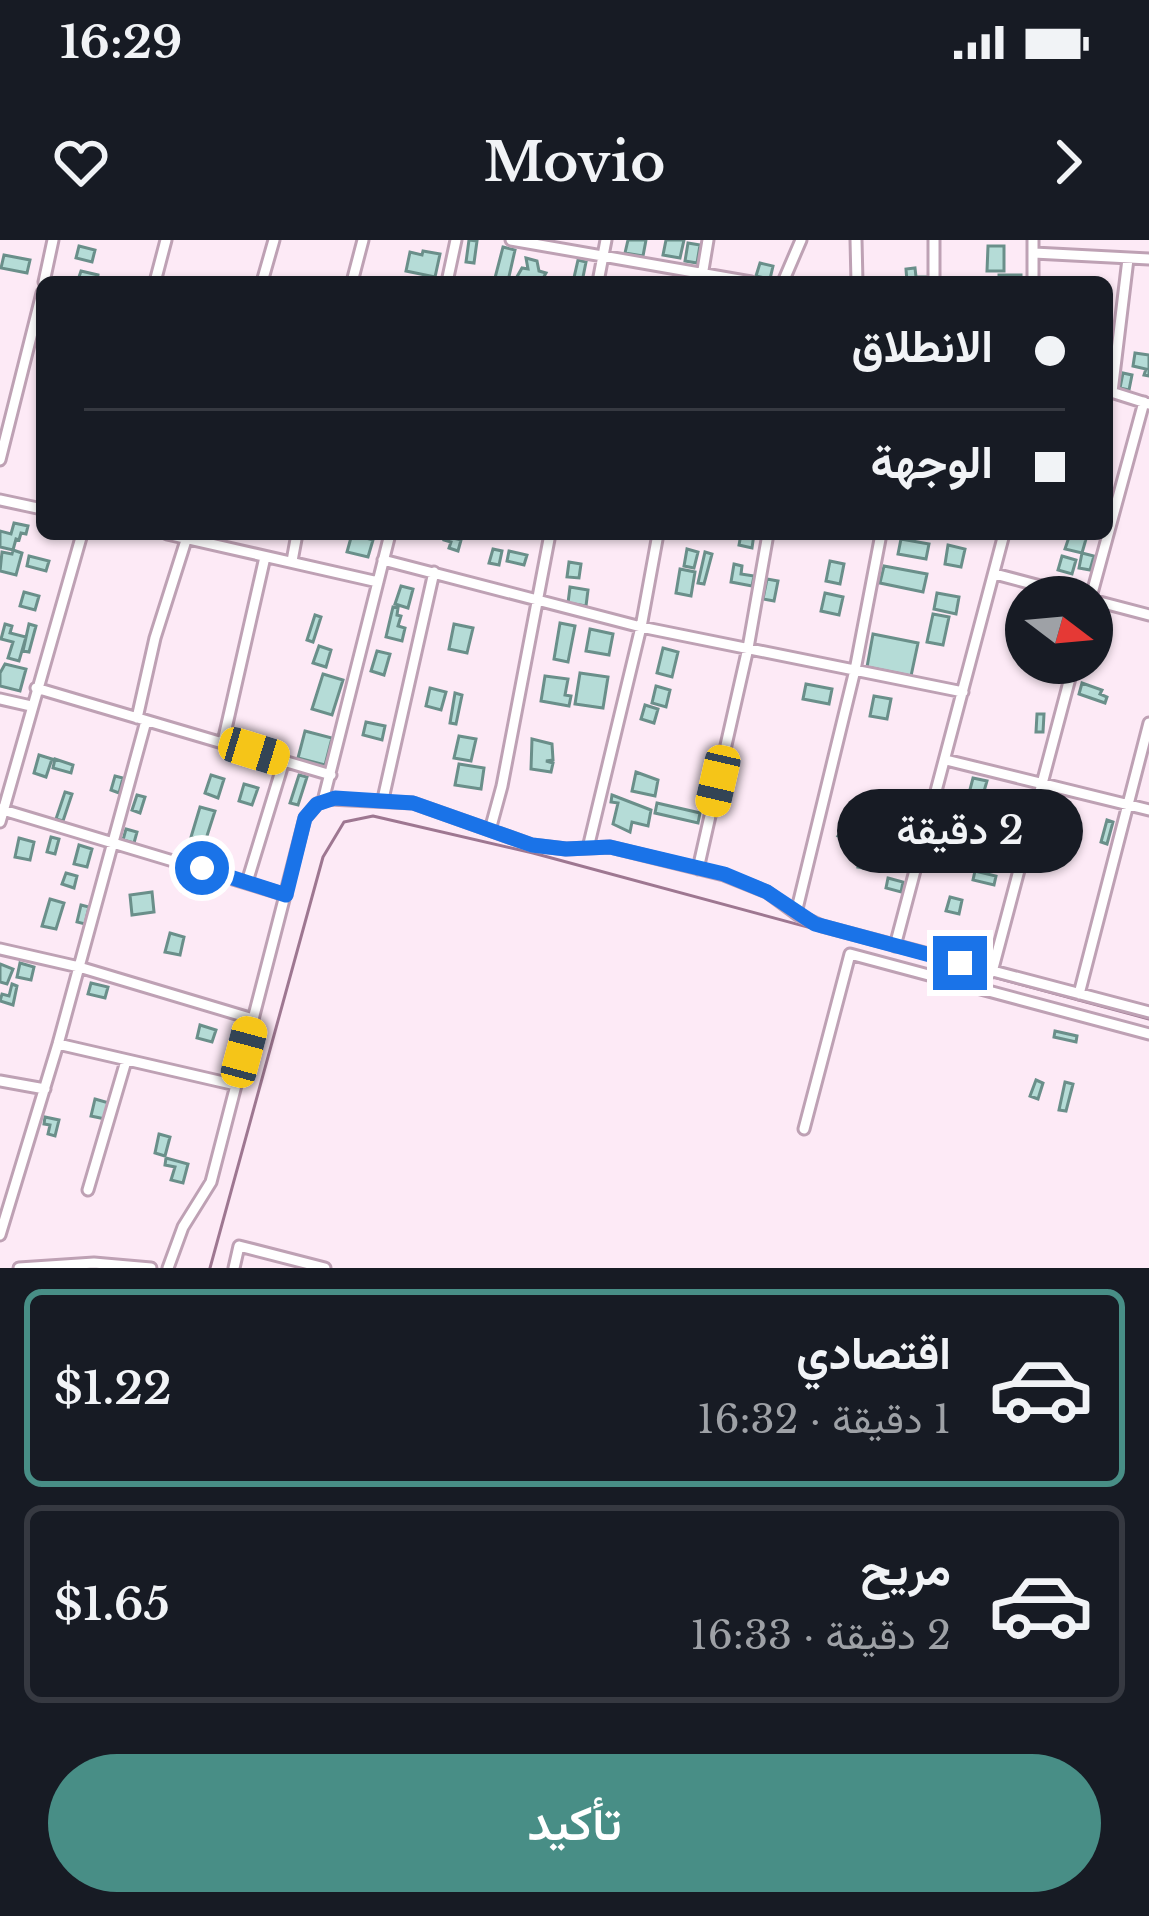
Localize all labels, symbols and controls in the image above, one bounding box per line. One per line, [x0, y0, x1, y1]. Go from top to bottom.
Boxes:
text: 16:29 [60, 14, 182, 70]
icon: heart [48, 129, 114, 195]
text: Movio [483, 129, 666, 196]
icon: forward [1035, 129, 1101, 195]
text: الانطلاق [852, 318, 993, 374]
text: الوجهة [871, 434, 993, 490]
north arrow [1005, 576, 1113, 684]
map controls [1005, 576, 1113, 684]
car [214, 723, 294, 779]
car [692, 742, 744, 820]
callout: 2 دقيقة [837, 789, 1083, 873]
text: 2 دقيقة [896, 806, 1024, 855]
route start [175, 841, 229, 895]
route end [933, 936, 987, 990]
car [217, 1013, 271, 1091]
text: اقتصادي [796, 1325, 951, 1381]
icon: car [987, 1334, 1095, 1442]
text: $1.22 [54, 1360, 172, 1416]
text: 1 دقيقة · 16:32 [697, 1395, 951, 1444]
text: مريح [860, 1541, 951, 1597]
icon: car [987, 1550, 1095, 1658]
text: $1.65 [54, 1576, 170, 1632]
text: 2 دقيقة · 16:33 [690, 1611, 951, 1660]
button: تأكيد [48, 1754, 1101, 1892]

